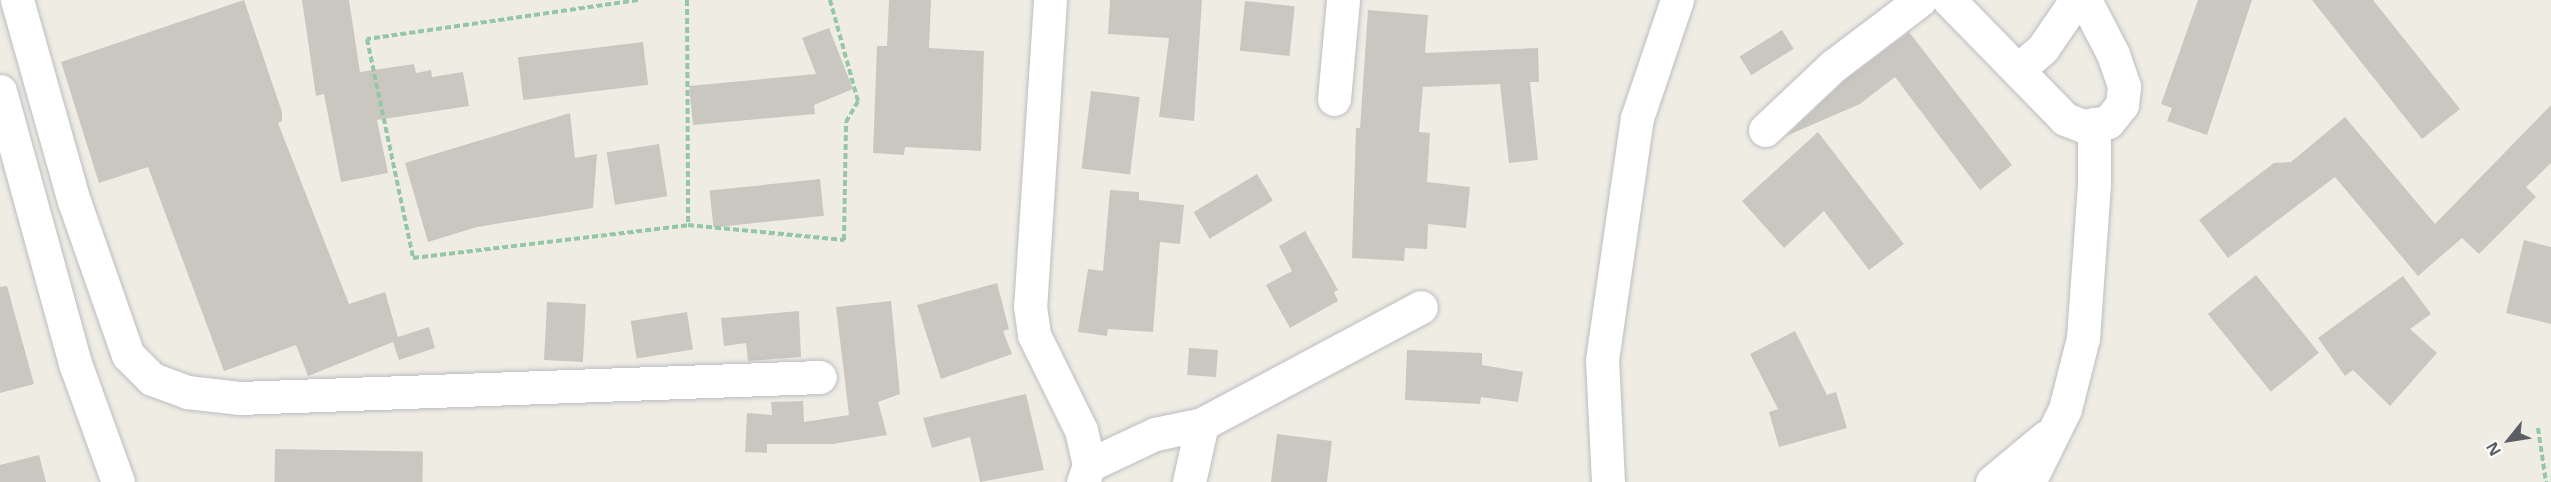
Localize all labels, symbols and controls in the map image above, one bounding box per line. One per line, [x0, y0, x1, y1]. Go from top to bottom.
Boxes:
north arrow [2479, 410, 2539, 470]
text: N [2481, 438, 2506, 460]

